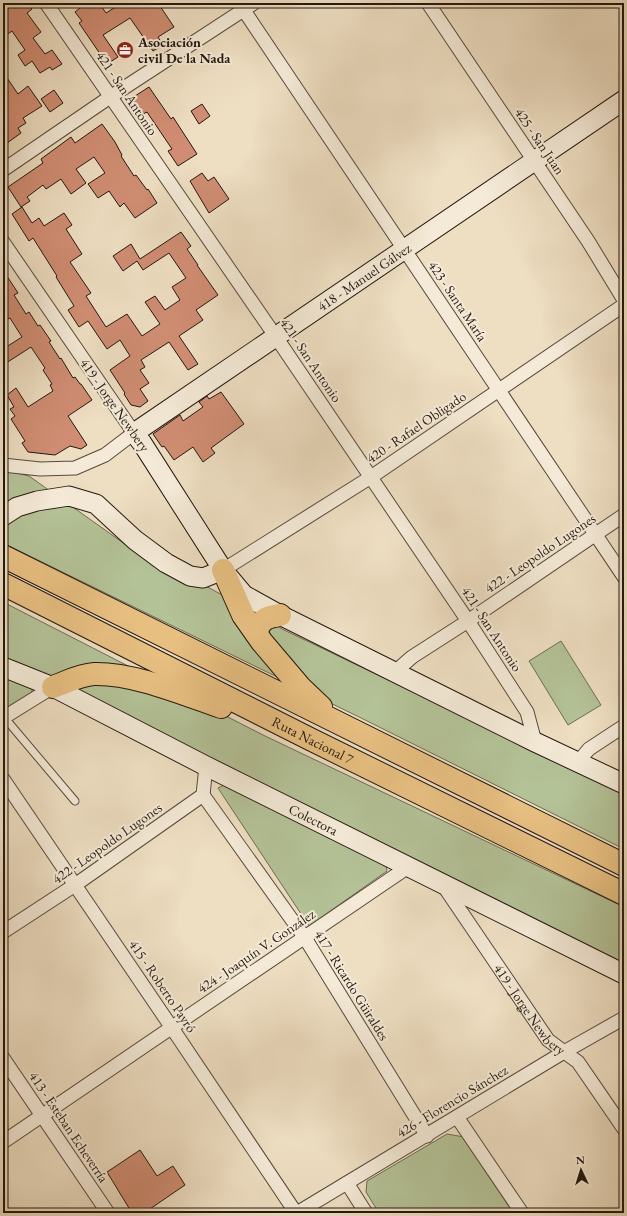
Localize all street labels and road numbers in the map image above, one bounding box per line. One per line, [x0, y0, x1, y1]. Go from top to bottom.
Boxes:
street label: 421 - San Antonio [92, 47, 162, 139]
street label: 425 - San Juan [511, 104, 569, 178]
street label: 418 - Manuel Gálvez [314, 238, 415, 315]
street label: 423 - Santa María [424, 257, 492, 345]
street label: 421 - San Antonio [276, 314, 346, 406]
street label: 419 - Jorge Newbery [76, 355, 154, 456]
street label: 420 - Rafael Obligado [363, 387, 469, 467]
street label: 422 - Leopoldo Lugones [481, 509, 599, 597]
street label: 421 - San Antonio [458, 583, 526, 675]
street label: Ruta Nacional 7 [269, 712, 357, 768]
street label: 422 - Leopoldo Lugones [49, 798, 166, 888]
street label: Colectora [286, 800, 341, 839]
street label: 424 - Joaquín V. González [194, 904, 319, 997]
street label: 417 - Ricardo Güiraldes [311, 926, 394, 1044]
street label: 415 - Roberto Payró [125, 936, 201, 1036]
street label: 419 - Jorge Newbery [490, 960, 570, 1059]
street label: 426 - Florencio Sánchez [393, 1060, 511, 1141]
street label: 413 - Esteban Echeverría [25, 1068, 113, 1186]

